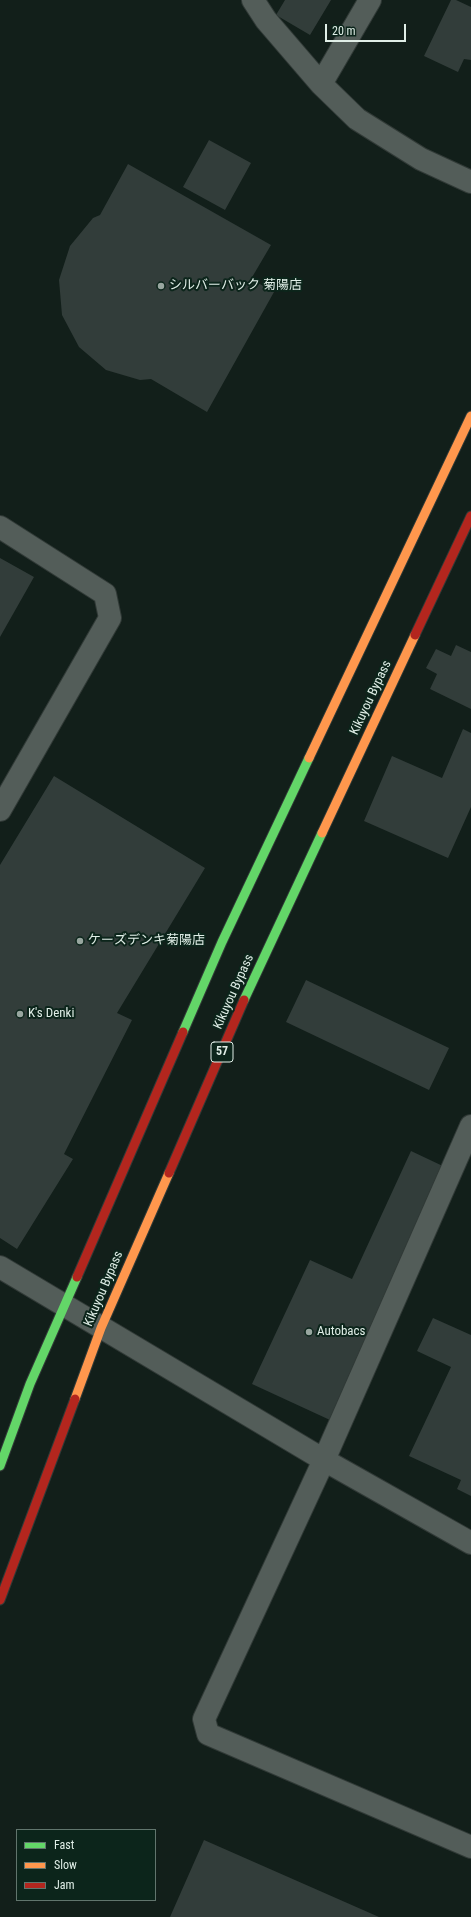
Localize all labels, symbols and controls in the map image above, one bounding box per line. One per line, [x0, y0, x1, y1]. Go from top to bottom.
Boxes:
scale bar [327, 16, 408, 42]
text: 20 m [332, 24, 356, 38]
place label: シルバーバック 菊陽店 [169, 278, 302, 294]
marker: シルバーバック 菊陽店 [156, 281, 166, 291]
street label: Kikuyou Bypass [347, 658, 395, 738]
place label: ケーズデンキ菊陽店 [88, 933, 205, 949]
marker: ケーズデンキ菊陽店 [75, 936, 85, 946]
street label: Kikuyou Bypass [211, 952, 257, 1032]
place label: K's Denki [28, 1006, 74, 1022]
marker: K's Denki [15, 1009, 25, 1019]
road number: 57 [211, 1042, 233, 1062]
street label: Kikuyou Bypass [81, 1249, 127, 1329]
place label: Autobacs [317, 1324, 366, 1340]
marker: Autobacs [304, 1327, 314, 1337]
legend [16, 1829, 156, 1901]
text: Fast [54, 1838, 74, 1852]
text: Slow [54, 1858, 77, 1872]
text: Jam [54, 1878, 75, 1892]

